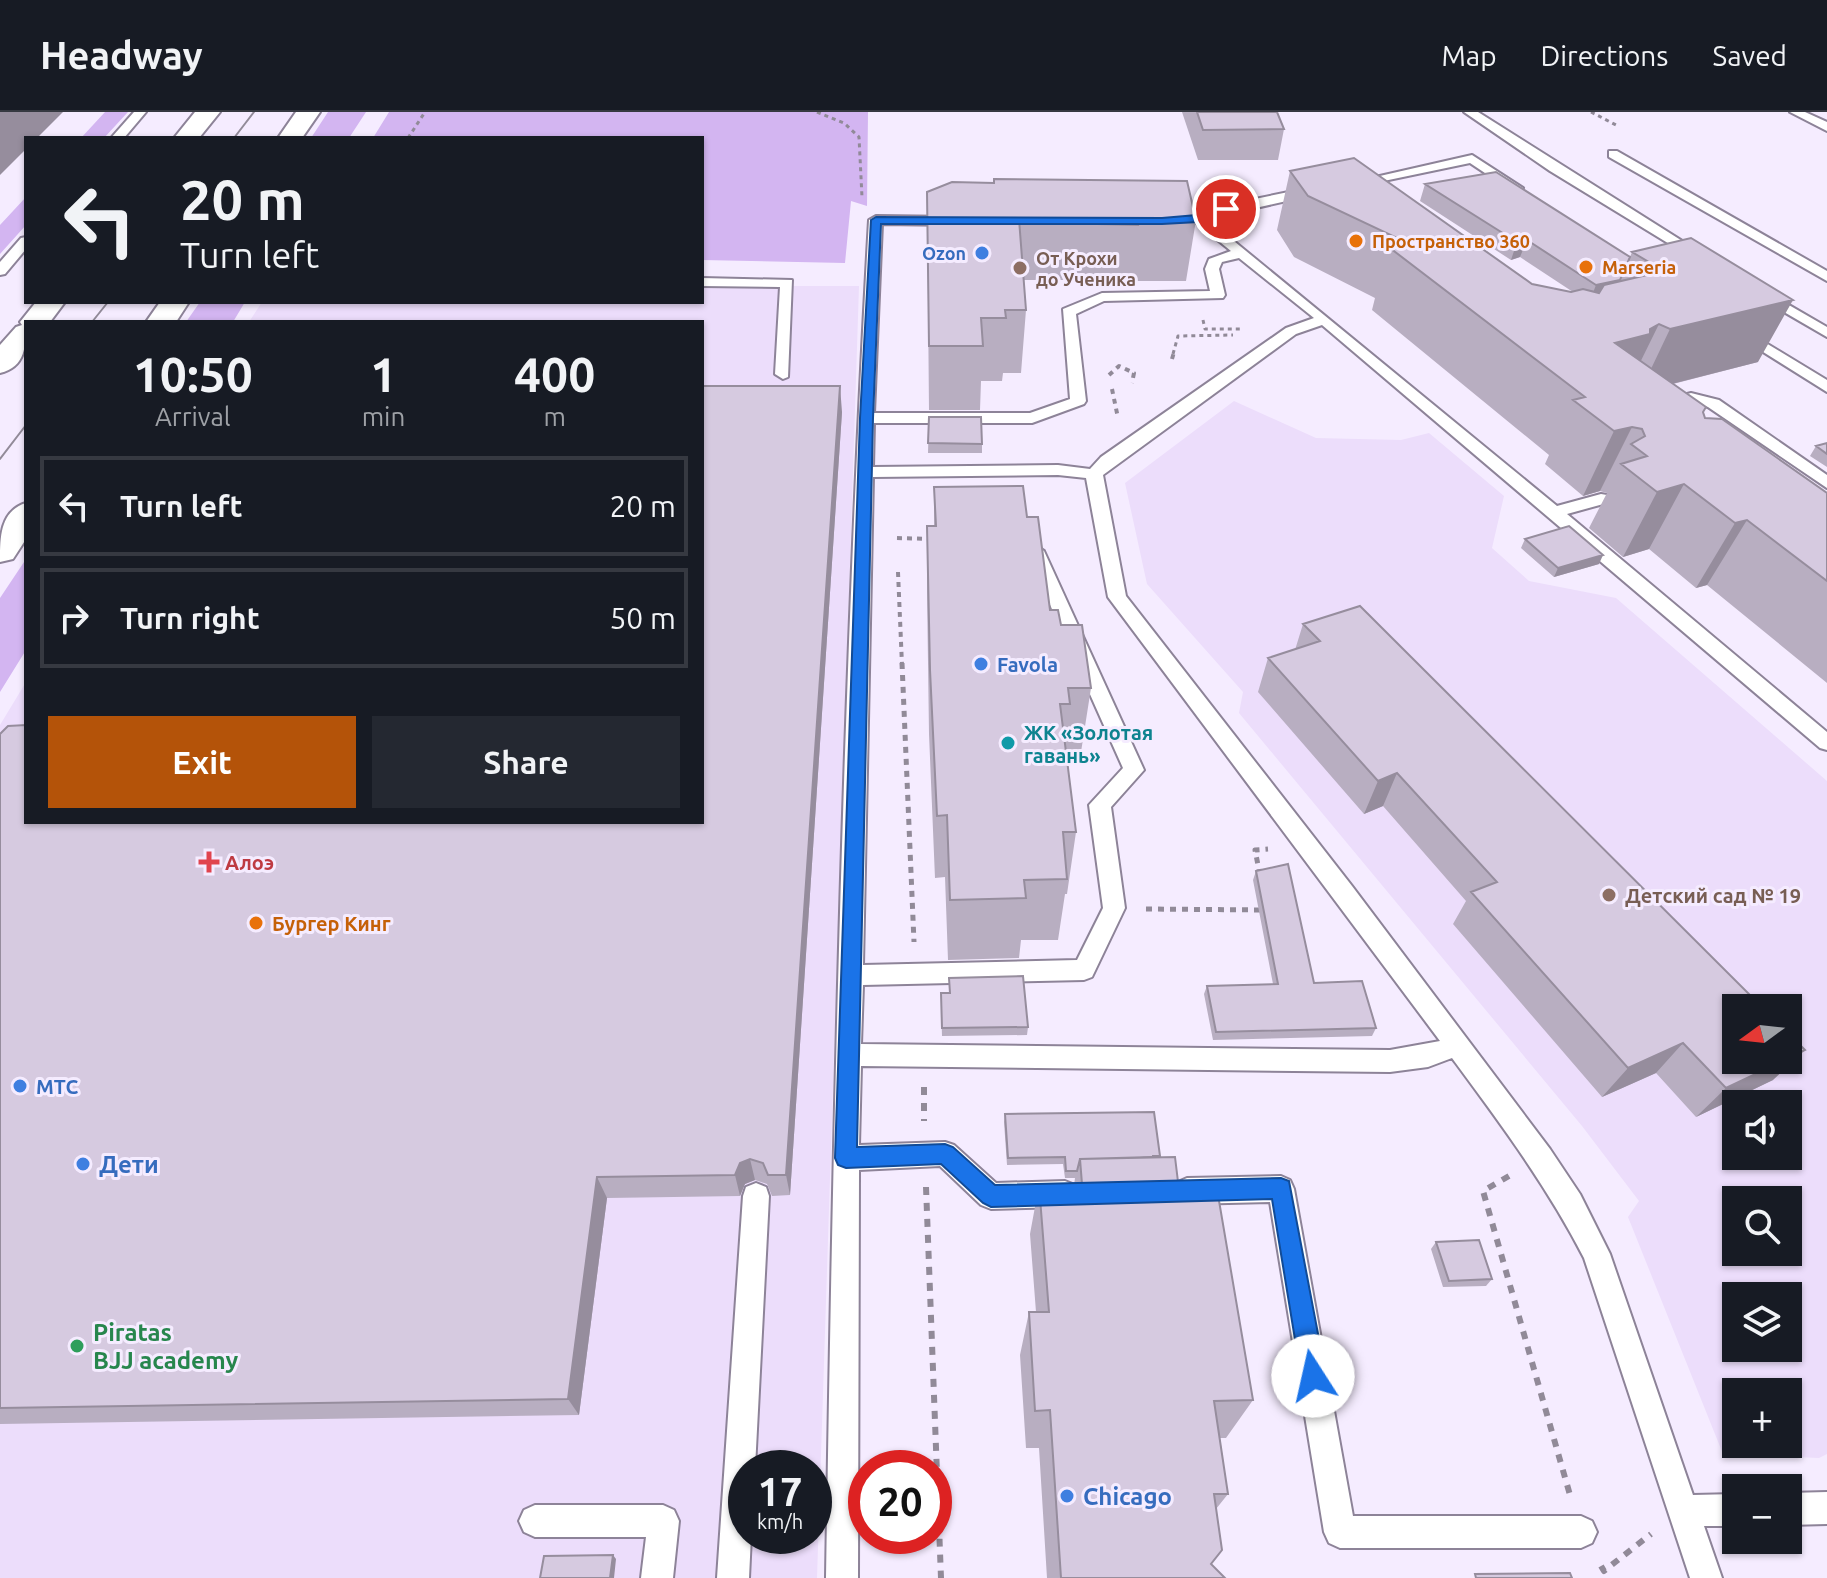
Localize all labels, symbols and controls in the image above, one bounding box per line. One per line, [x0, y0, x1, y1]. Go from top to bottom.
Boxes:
text: Headway [40, 34, 203, 76]
text: Map [1441, 40, 1497, 71]
text: Directions [1541, 40, 1668, 71]
text: Saved [1712, 40, 1787, 71]
icon: left [48, 168, 152, 272]
text: 20 m [180, 168, 305, 231]
pin [1192, 175, 1260, 243]
icon: arrive [1204, 187, 1248, 231]
place label: Пространство 360 [1372, 231, 1530, 251]
marker: Пространство 360 [1347, 232, 1365, 250]
text: Turn left [180, 234, 319, 275]
place label: Ozon [922, 243, 966, 263]
marker: Ozon [973, 244, 991, 262]
place label: От Крохи до Ученика [1036, 248, 1136, 289]
place label: Marseria [1602, 257, 1676, 277]
marker: Marseria [1577, 258, 1595, 276]
marker: От Крохи до Ученика [1011, 259, 1029, 277]
text: 10:50 [133, 347, 253, 401]
text: 1 [370, 347, 397, 401]
text: 400 [514, 347, 595, 401]
text: Arrival [155, 402, 231, 431]
text: min [362, 402, 405, 431]
text: m [543, 402, 566, 431]
icon: left [52, 484, 96, 528]
text: Turn left [120, 489, 242, 523]
text: 20 m [609, 489, 676, 523]
icon: right [52, 596, 96, 640]
text: Turn right [120, 601, 260, 635]
text: 50 m [609, 601, 676, 635]
place label: Favola [997, 653, 1058, 676]
marker: Favola [972, 655, 990, 673]
button: Exit [48, 716, 356, 808]
button: Share [372, 716, 680, 808]
place label: ЖК «Золотая гавань» [1024, 721, 1153, 767]
marker: ЖК «Золотая гавань» [999, 734, 1017, 752]
place label: Алоэ [225, 851, 274, 874]
marker: Алоэ [200, 853, 218, 871]
place label: Детский сад № 19 [1625, 884, 1801, 907]
marker: Детский сад № 19 [1600, 886, 1618, 904]
place label: Бургер Кинг [272, 912, 391, 935]
marker: Бургер Кинг [247, 914, 265, 932]
north arrow [1722, 994, 1802, 1074]
map controls [1722, 994, 1802, 1554]
place label: МТС [36, 1075, 79, 1098]
marker: МТС [11, 1077, 29, 1095]
button: sound [1722, 1090, 1802, 1170]
place label: Дети [99, 1151, 159, 1178]
marker: Дети [74, 1155, 92, 1173]
button: search [1722, 1186, 1802, 1266]
button: layers [1722, 1282, 1802, 1362]
place label: Piratas BJJ academy [93, 1319, 239, 1374]
position arrow [1271, 1334, 1355, 1418]
marker: Piratas BJJ academy [68, 1337, 86, 1355]
button: + [1722, 1378, 1802, 1458]
speed limit sign: 20 [848, 1450, 952, 1554]
text: 17 [757, 1469, 803, 1514]
button: − [1722, 1474, 1802, 1554]
place label: Chicago [1083, 1483, 1172, 1510]
marker: Chicago [1058, 1487, 1076, 1505]
text: km/h [757, 1510, 803, 1533]

